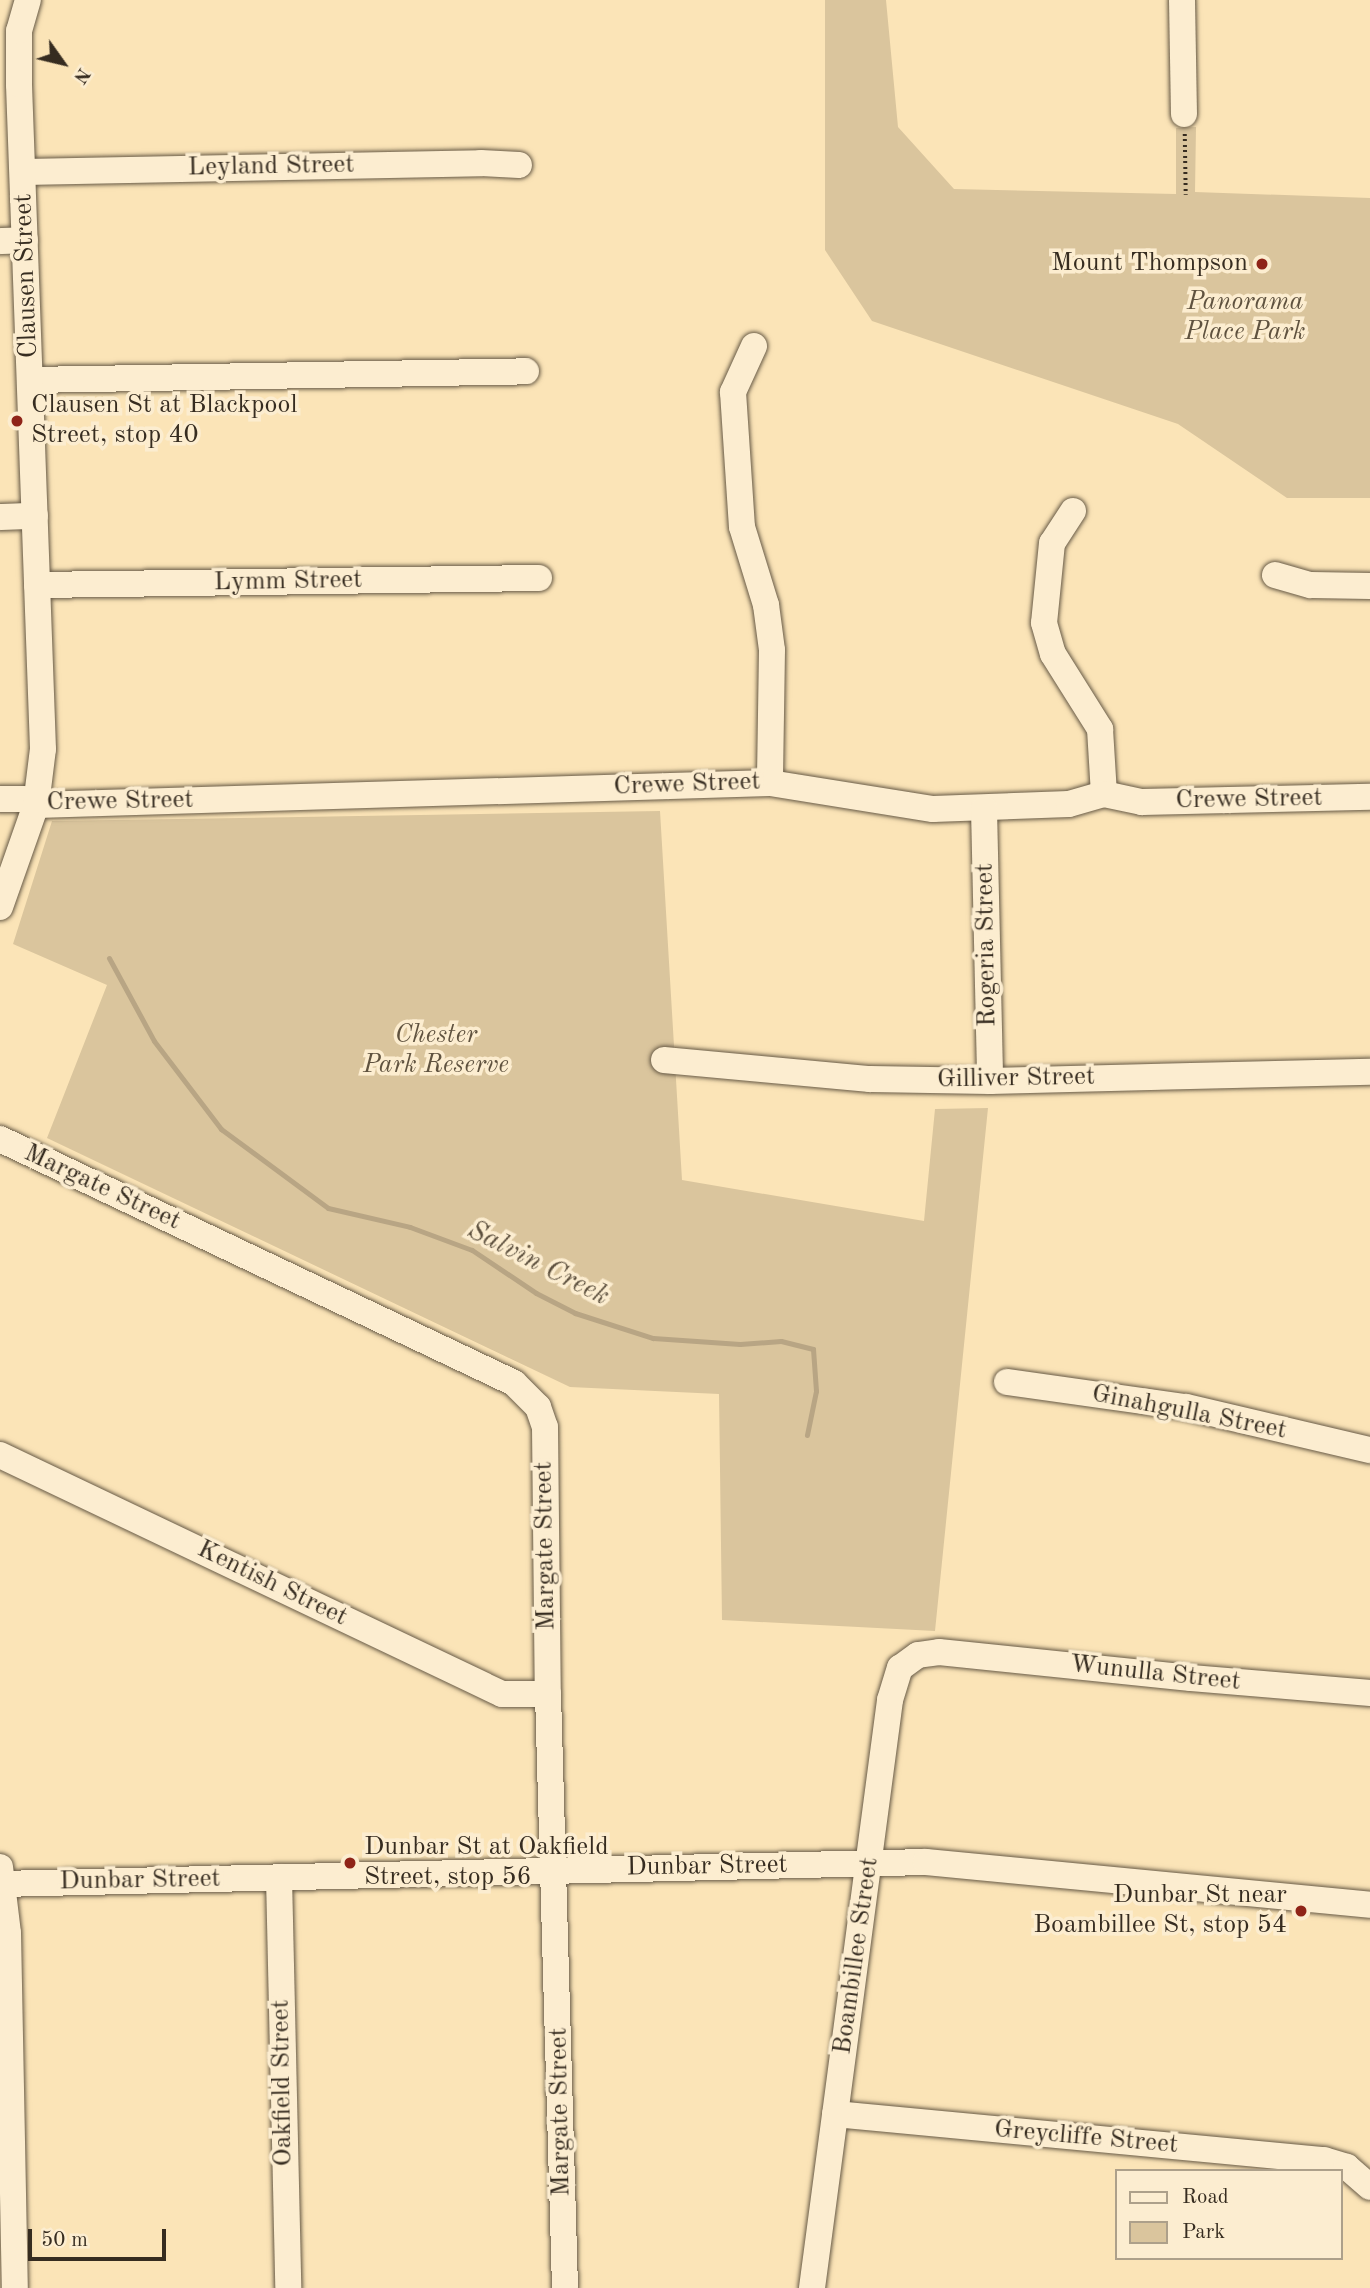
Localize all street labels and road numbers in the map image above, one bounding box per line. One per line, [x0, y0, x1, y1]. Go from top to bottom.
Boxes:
street label: Leyland Street [187, 150, 355, 184]
street label: Clausen Street [9, 193, 45, 359]
street label: Lymm Street [213, 565, 363, 599]
street label: Crewe Street [613, 767, 761, 803]
street label: Crewe Street [1175, 783, 1323, 817]
street label: Crewe Street [46, 785, 194, 819]
street label: Rogeria Street [970, 863, 1004, 1027]
street label: Gilliver Street [937, 1062, 1095, 1096]
street label: Margate Street [19, 1138, 185, 1238]
street label: Ginahgulla Street [1089, 1379, 1289, 1447]
street label: Margate Street [529, 1461, 563, 1631]
street label: Kentish Street [192, 1534, 352, 1634]
street label: Wunulla Street [1068, 1650, 1242, 1698]
street label: Dunbar Street [626, 1850, 788, 1884]
street label: Boambillee Street [828, 1855, 886, 2057]
street label: Dunbar Street [59, 1864, 221, 1898]
street label: Oakfield Street [266, 1999, 300, 2167]
street label: Margate Street [544, 2027, 578, 2197]
street label: Greycliffe Street [993, 2114, 1179, 2162]

